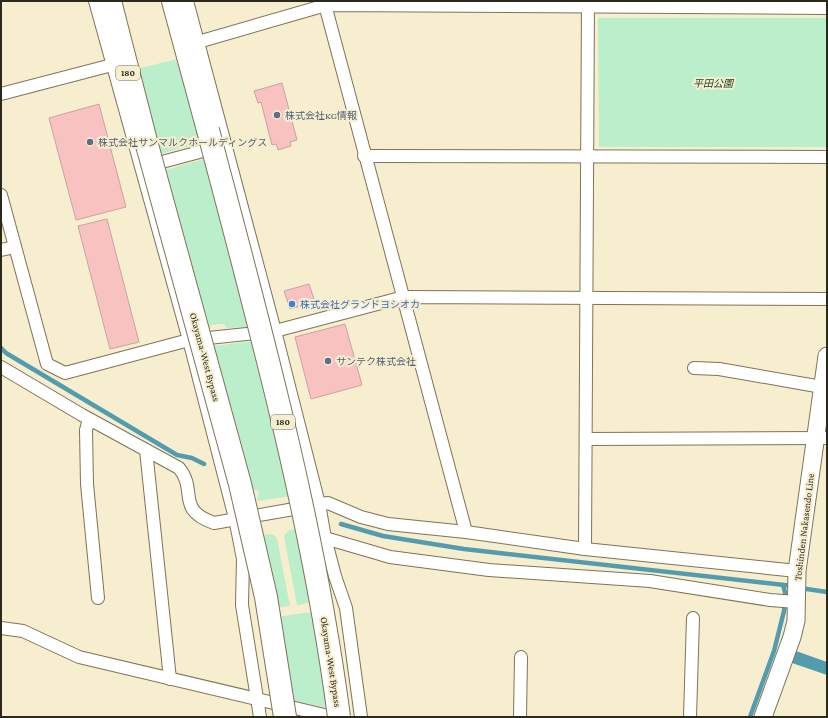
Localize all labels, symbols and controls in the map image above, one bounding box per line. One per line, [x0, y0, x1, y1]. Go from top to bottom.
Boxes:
road number: 180 [116, 66, 140, 80]
park label: 平田公園 [693, 78, 735, 89]
marker: 株式会社KG情報 [272, 110, 282, 120]
place label: 株式会社KG情報 [285, 110, 357, 121]
marker: 株式会社サンマルクホールディングス [85, 137, 95, 147]
place label: 株式会社サンマルクホールディングス [98, 137, 267, 148]
marker: 株式会社グランドヨシオカ [287, 299, 297, 309]
place label: 株式会社グランドヨシオカ [300, 299, 420, 310]
street label: Okayama-West Bypass [188, 311, 222, 403]
marker: サンテク株式会社 [323, 356, 333, 366]
place label: サンテク株式会社 [336, 356, 416, 367]
road number: 180 [271, 415, 295, 429]
street label: Toshinden Nakasendo Line [792, 472, 816, 581]
street label: Okayama-West Bypass [318, 616, 344, 708]

